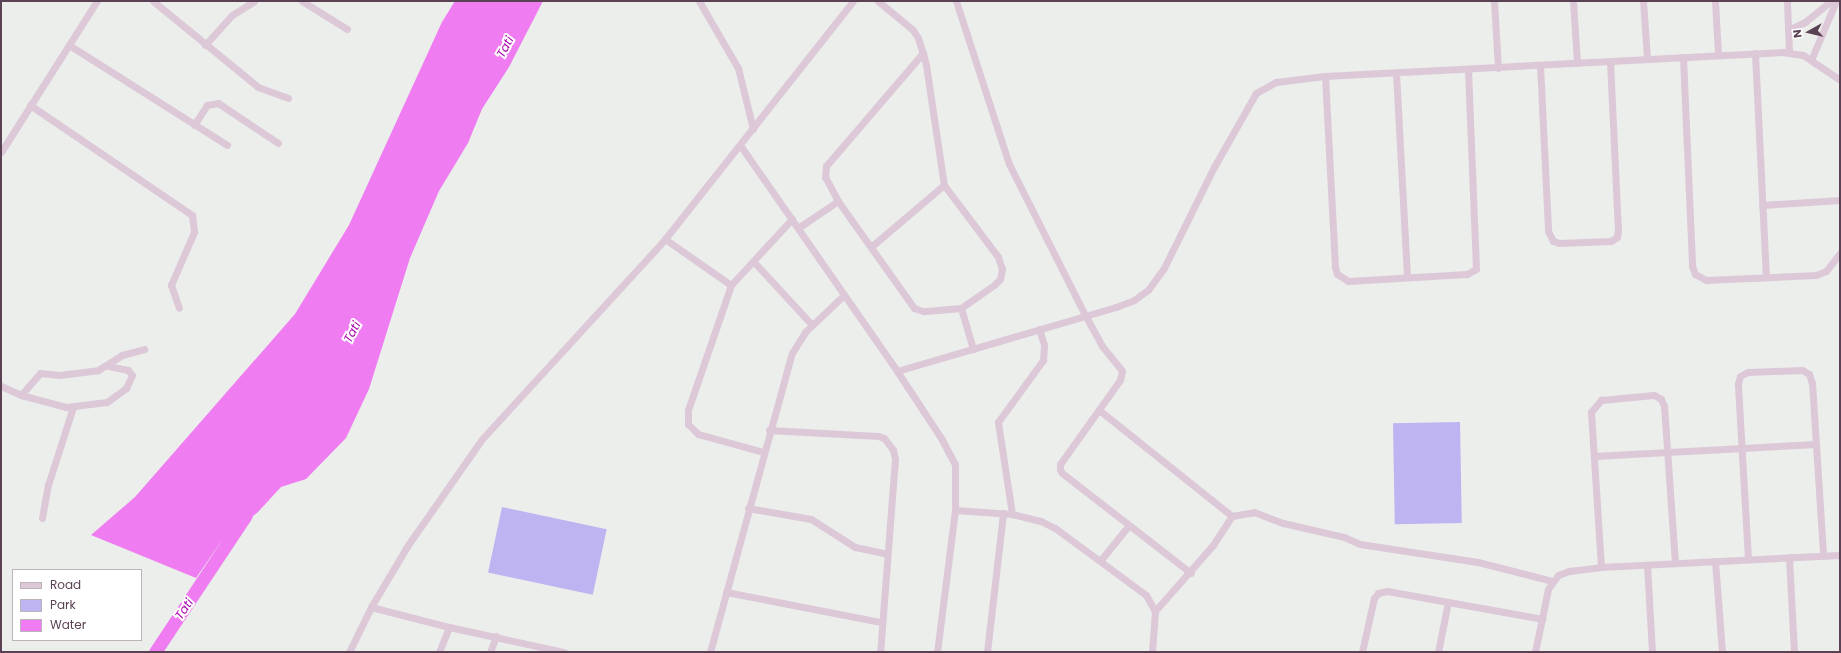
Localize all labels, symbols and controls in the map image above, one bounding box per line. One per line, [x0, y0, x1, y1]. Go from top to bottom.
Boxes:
north arrow [1789, 12, 1829, 52]
text: N [1789, 28, 1806, 39]
water label: Tati [493, 34, 517, 60]
water label: Tati [340, 319, 364, 345]
legend [12, 569, 142, 641]
text: Road [50, 576, 81, 593]
text: Park [50, 596, 76, 613]
water label: Tati [172, 596, 196, 622]
text: Water [50, 616, 86, 633]

